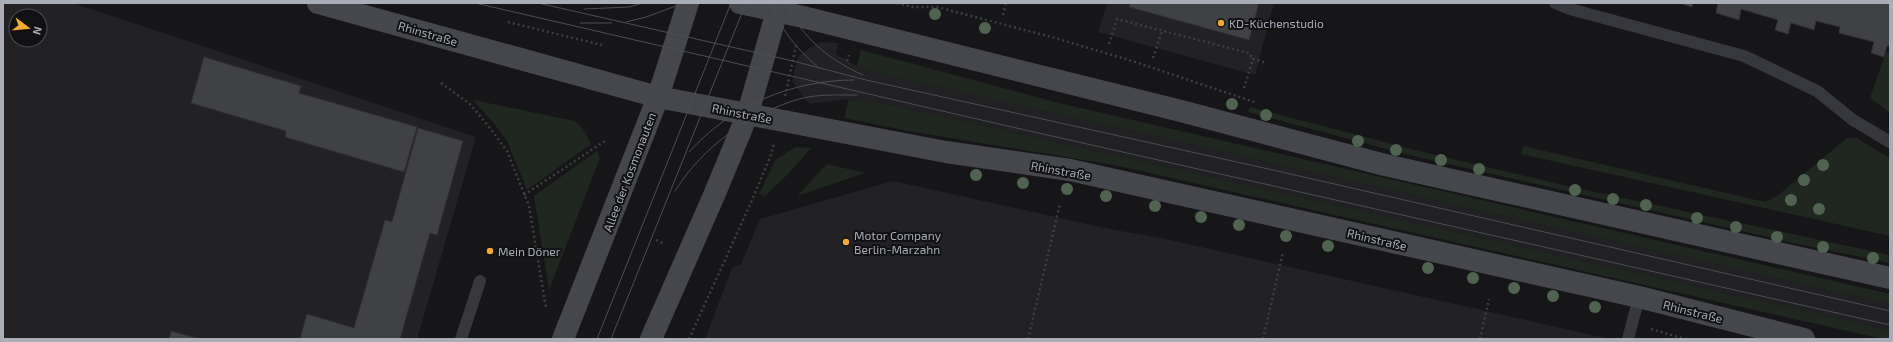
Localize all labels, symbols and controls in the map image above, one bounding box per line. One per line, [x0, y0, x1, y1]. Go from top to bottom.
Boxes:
north arrow [8, 8, 48, 48]
place label: KD-Küchenstudio [1229, 16, 1324, 30]
street label: Rhinstraße [397, 18, 459, 48]
marker: KD-Küchenstudio [1216, 18, 1226, 28]
text: N [31, 25, 45, 37]
street label: Rhinstraße [711, 100, 773, 126]
street label: Allee der Kosmonauten [600, 111, 658, 233]
street label: Rhinstraße [1030, 158, 1092, 182]
street label: Rhinstraße [1346, 225, 1408, 253]
place label: Motor Company Berlin-Marzahn [854, 228, 942, 256]
marker: Motor Company Berlin-Marzahn [841, 237, 851, 247]
place label: Mein Döner [498, 244, 561, 258]
marker: Mein Döner [485, 246, 495, 256]
street label: Rhinstraße [1662, 297, 1724, 325]

